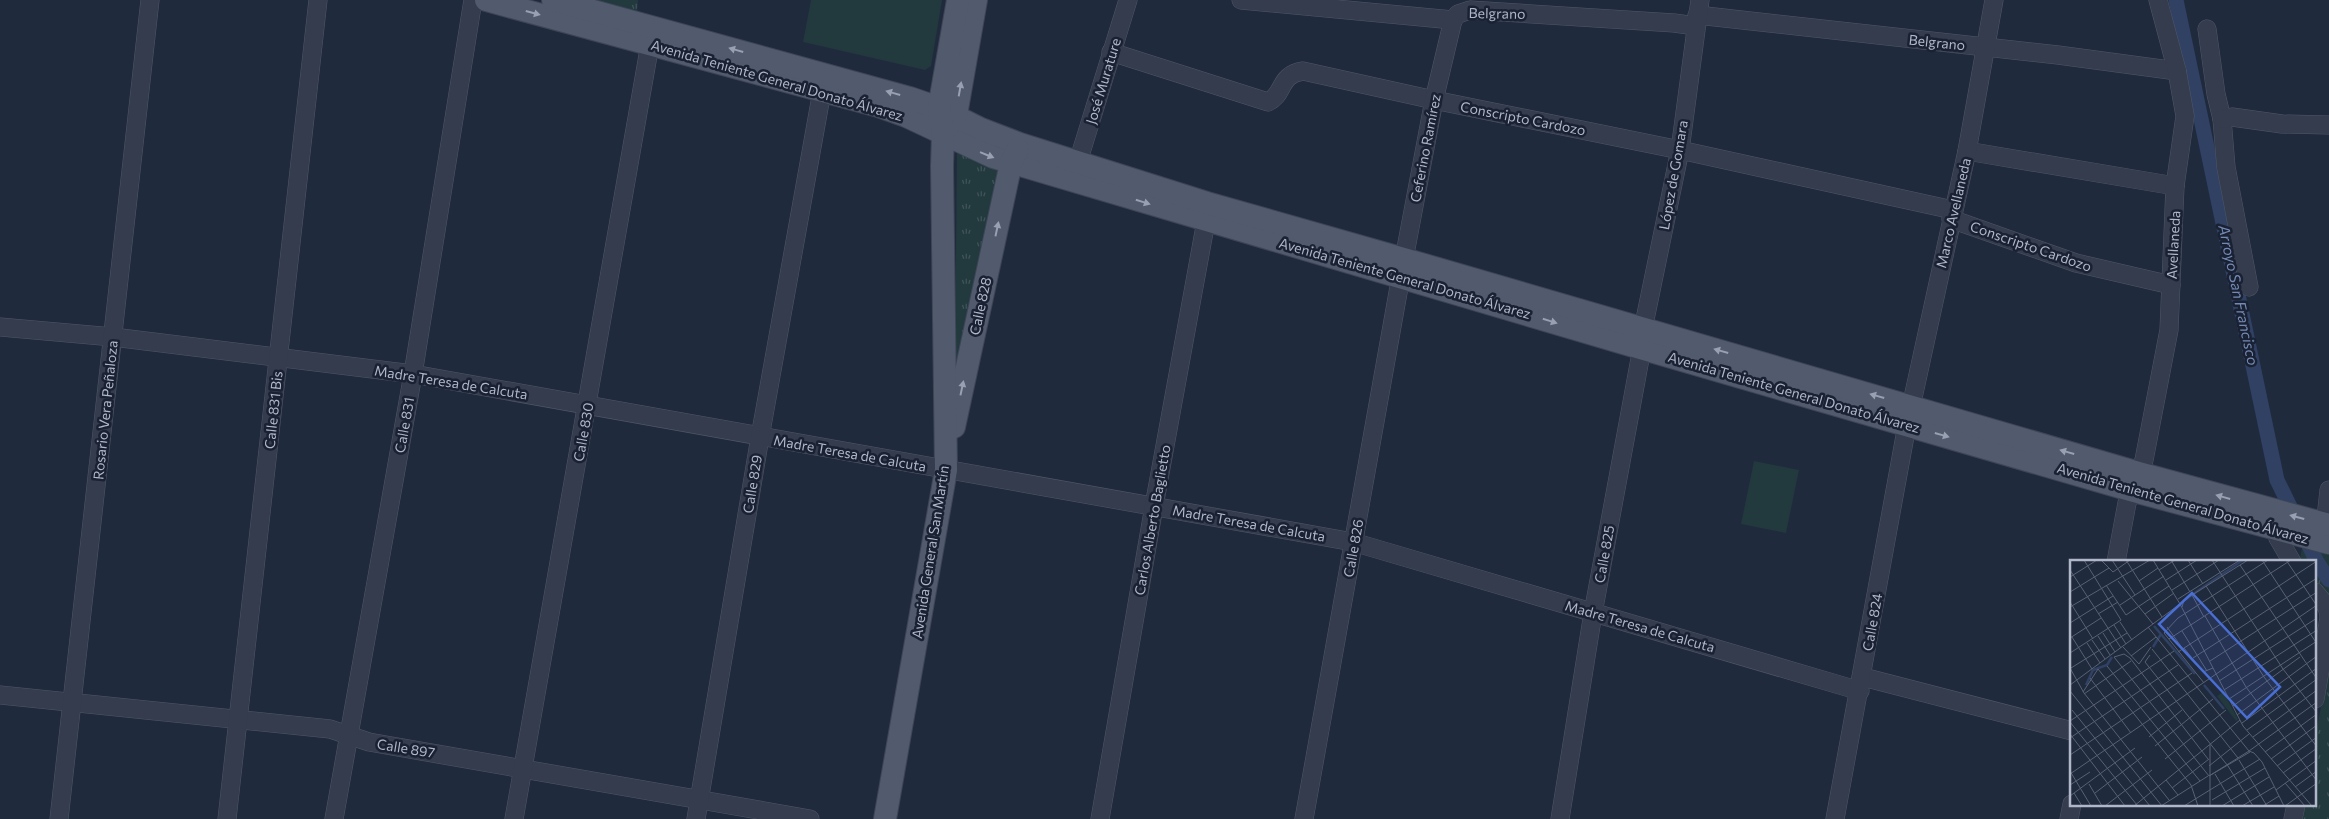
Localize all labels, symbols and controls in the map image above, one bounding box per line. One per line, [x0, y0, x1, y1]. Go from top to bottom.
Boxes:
street label: Belgrano [1468, 4, 1526, 22]
one-way arrow [526, 9, 541, 17]
street label: Belgrano [1908, 31, 1966, 53]
street label: Avenida Teniente General Donato Álvarez [649, 36, 905, 124]
street label: José Murature [1082, 36, 1124, 126]
one-way arrow [729, 45, 744, 53]
one-way arrow [957, 80, 965, 96]
one-way arrow [885, 89, 900, 97]
street label: Ceferino Ramírez [1406, 92, 1444, 204]
street label: Conscripto Cardozo [1459, 98, 1587, 138]
street label: López de Gomara [1655, 119, 1691, 231]
one-way arrow [980, 151, 995, 159]
street label: Marco Avellaneda [1932, 156, 1974, 270]
one-way arrow [1135, 198, 1150, 206]
street label: Avellaneda [2163, 210, 2183, 280]
street label: Conscripto Cardozo [1968, 217, 2094, 275]
one-way arrow [993, 221, 1001, 237]
water label: Arroyo San Francisco [2215, 222, 2263, 367]
street label: Avenida Teniente General Donato Álvarez [1277, 234, 1533, 322]
street label: Calle 828 [966, 275, 994, 337]
one-way arrow [1543, 318, 1558, 326]
street label: Rosario Vera Peñaloza [89, 339, 121, 481]
one-way arrow [1714, 347, 1729, 355]
street label: Avenida Teniente General Donato Álvarez [1666, 348, 1922, 436]
street label: Madre Teresa de Calcuta [373, 361, 529, 403]
street label: Calle 831 Bis [260, 370, 286, 450]
one-way arrow [958, 380, 966, 395]
one-way arrow [1870, 392, 1885, 400]
street label: Calle 831 [391, 396, 417, 454]
street label: Calle 830 [569, 401, 597, 463]
street label: Madre Teresa de Calcuta [772, 431, 928, 475]
one-way arrow [1934, 431, 1949, 439]
street label: Carlos Alberto Baglietto [1130, 443, 1174, 597]
one-way arrow [2059, 447, 2074, 455]
street label: Calle 829 [739, 454, 765, 514]
street label: Avenida Teniente General Donato Álvarez [2055, 459, 2311, 547]
street label: Avenida General San Martín [908, 464, 952, 640]
one-way arrow [2215, 492, 2230, 500]
street label: Madre Teresa de Calcuta [1171, 501, 1327, 545]
one-way arrow [2290, 513, 2305, 521]
street label: Calle 826 [1340, 518, 1366, 578]
street label: Calle 825 [1591, 524, 1617, 584]
inset map [2070, 560, 2316, 806]
street label: Calle 824 [1859, 591, 1886, 652]
street label: Madre Teresa de Calcuta [1563, 596, 1717, 656]
street label: Calle 897 [376, 735, 436, 761]

